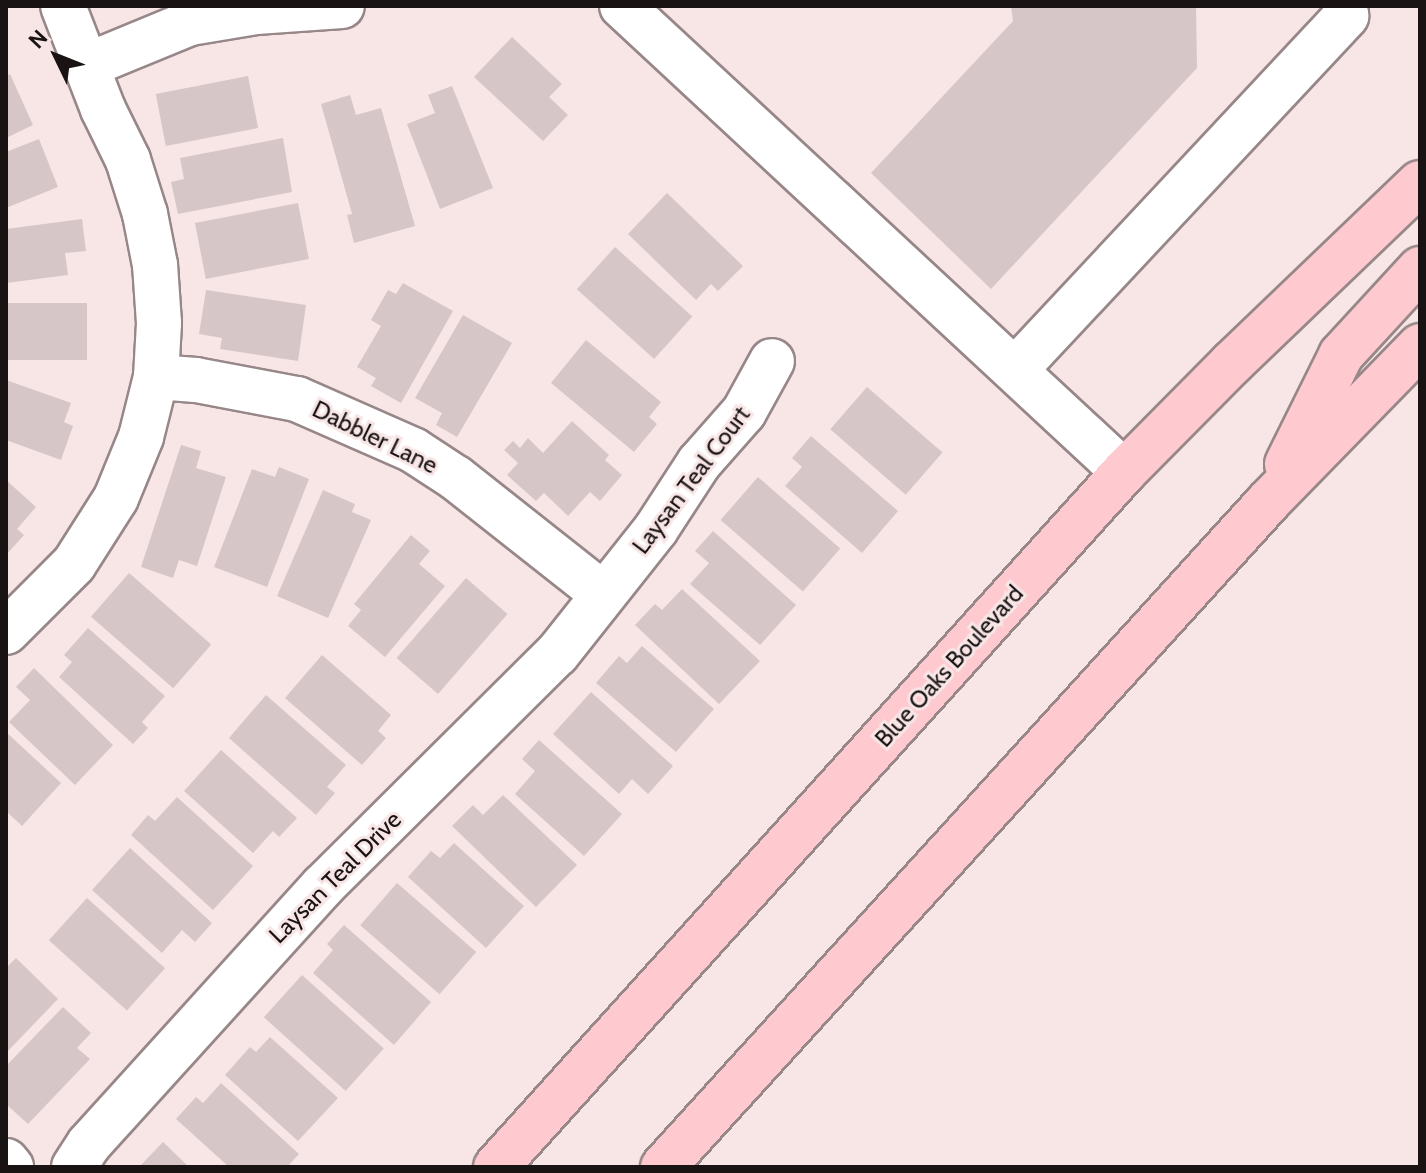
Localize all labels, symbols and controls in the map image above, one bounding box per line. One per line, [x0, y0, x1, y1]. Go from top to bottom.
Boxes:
north arrow [16, 16, 96, 96]
text: N [23, 24, 53, 54]
street label: Dabbler Lane [308, 394, 442, 480]
street label: Laysan Teal Court [626, 401, 756, 559]
street label: Blue Oaks Boulevard [869, 579, 1029, 753]
street label: Laysan Teal Drive [263, 805, 407, 949]

